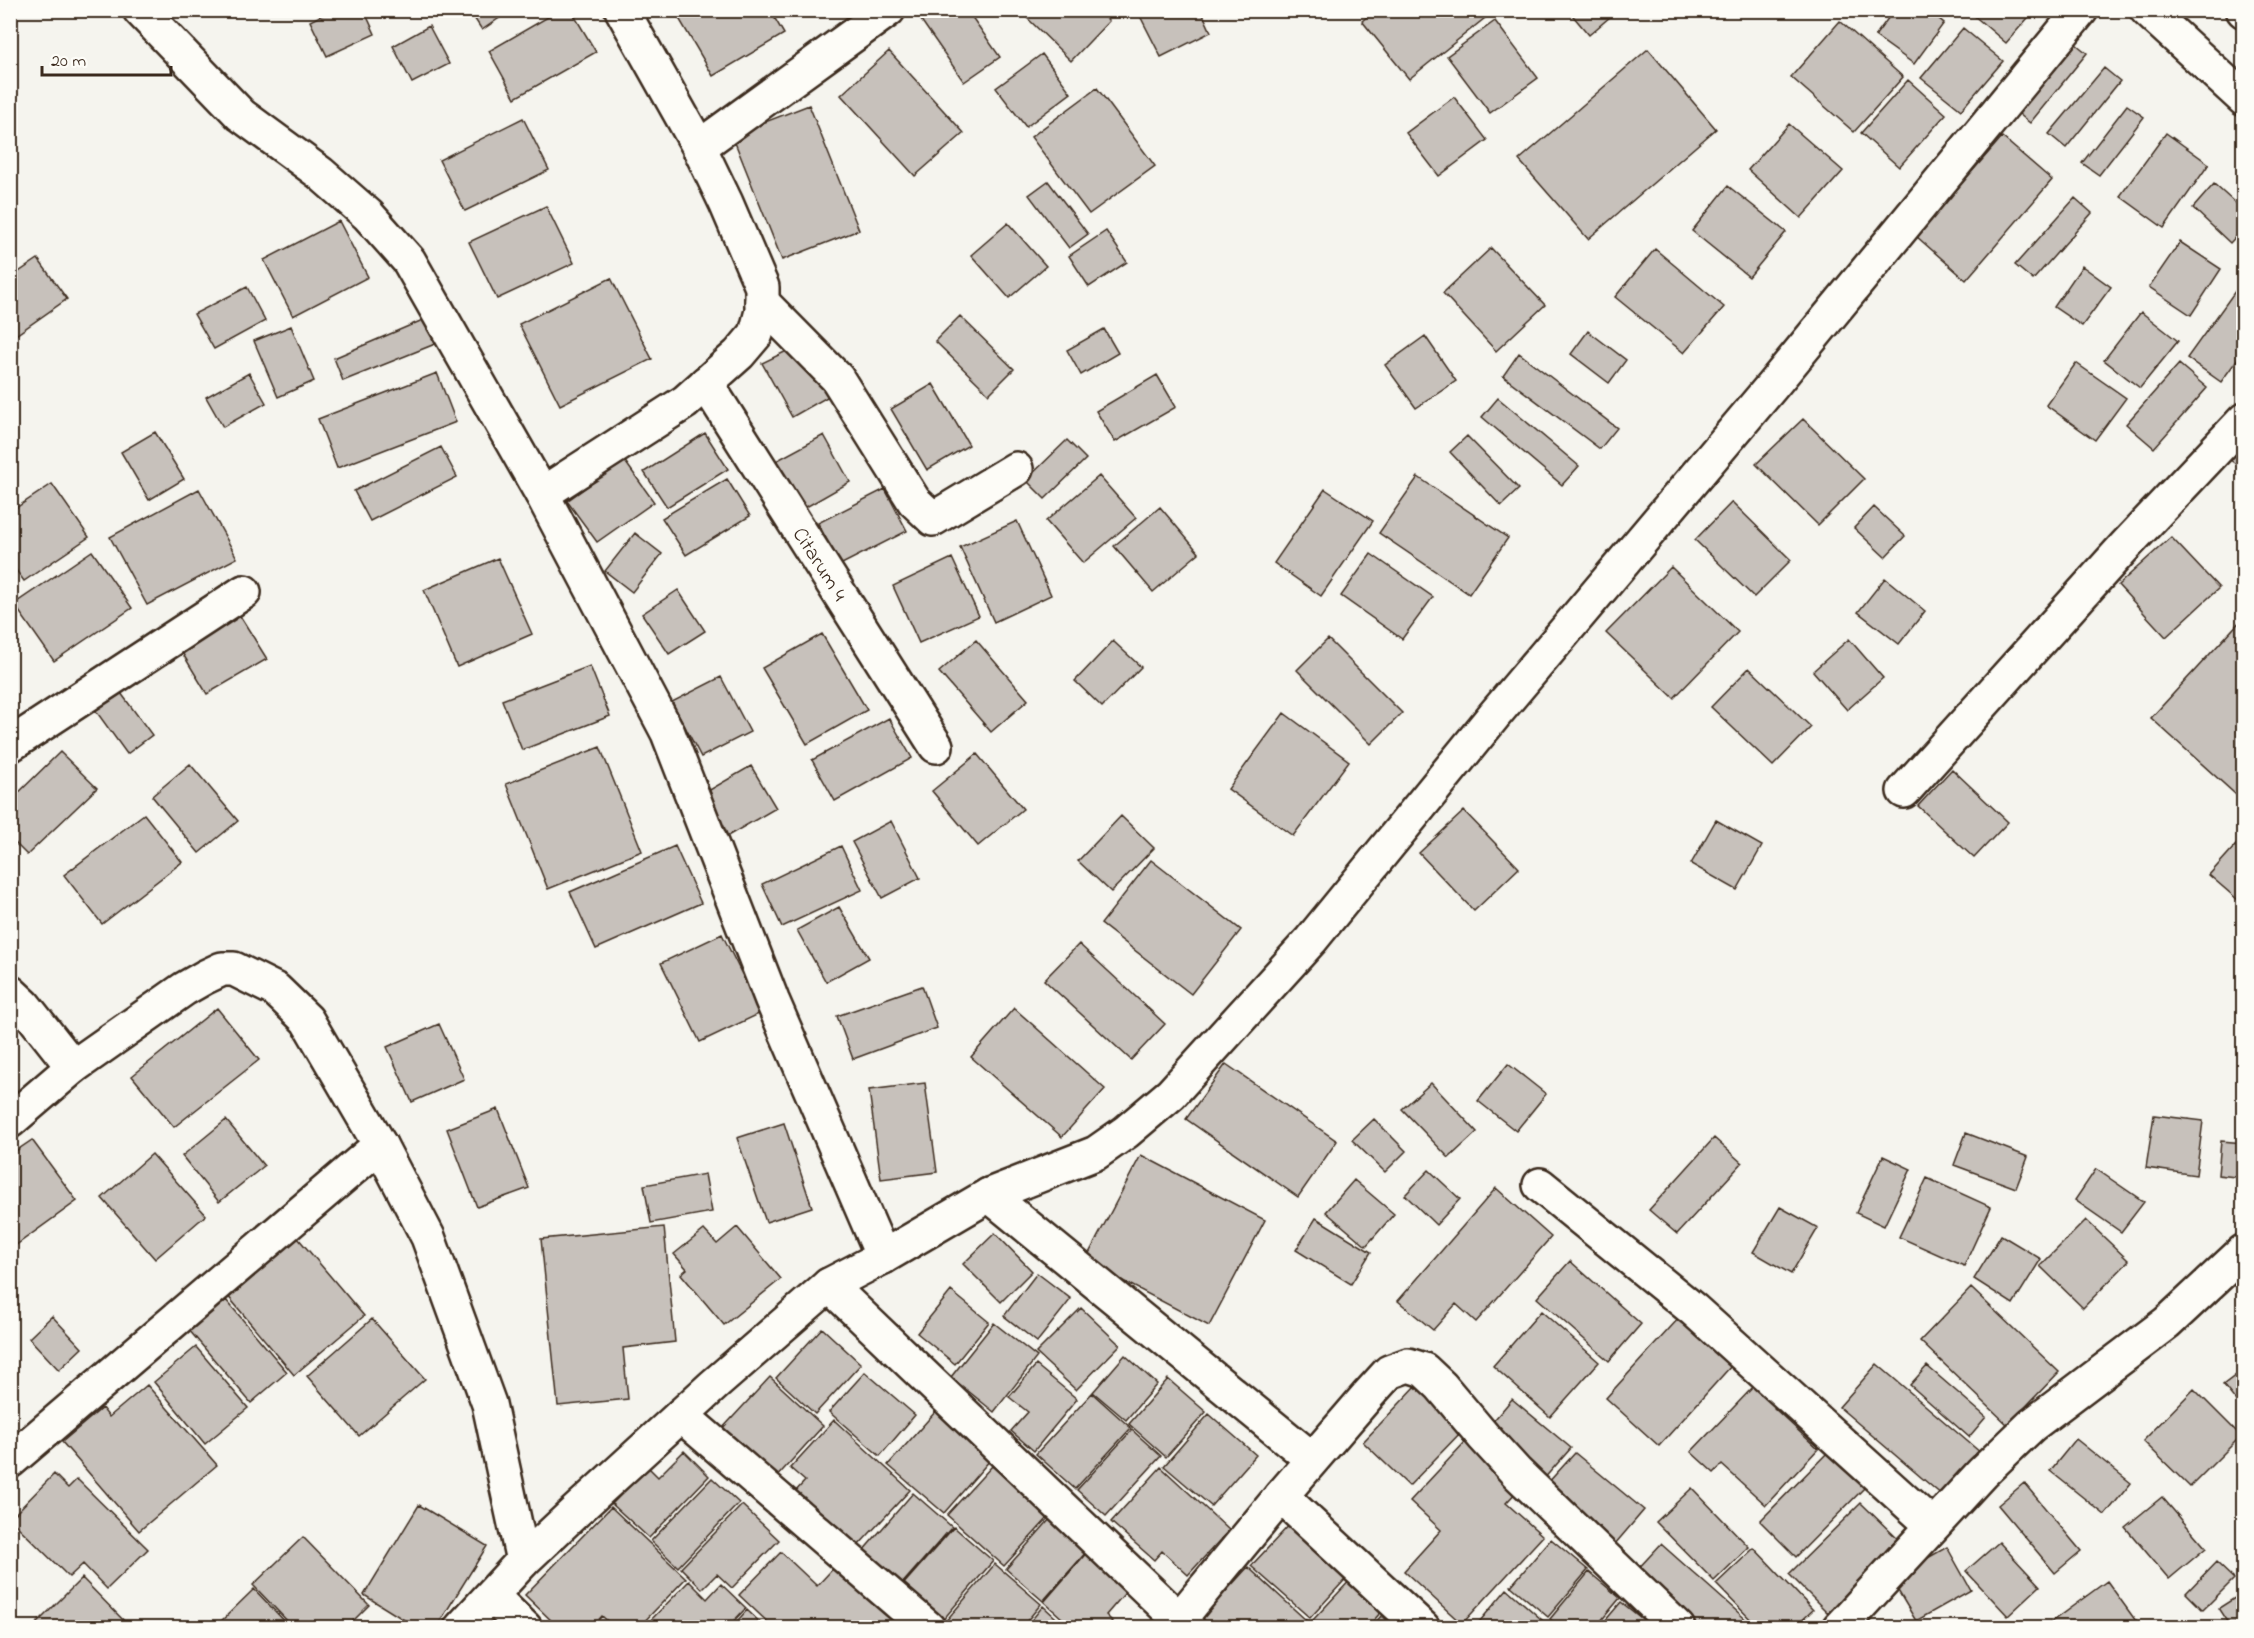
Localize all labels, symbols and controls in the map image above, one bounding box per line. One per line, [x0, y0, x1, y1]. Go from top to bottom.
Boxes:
scale bar [42, 39, 171, 77]
text: 20 m [51, 49, 86, 75]
street label: Citarum 4 [784, 522, 854, 608]

